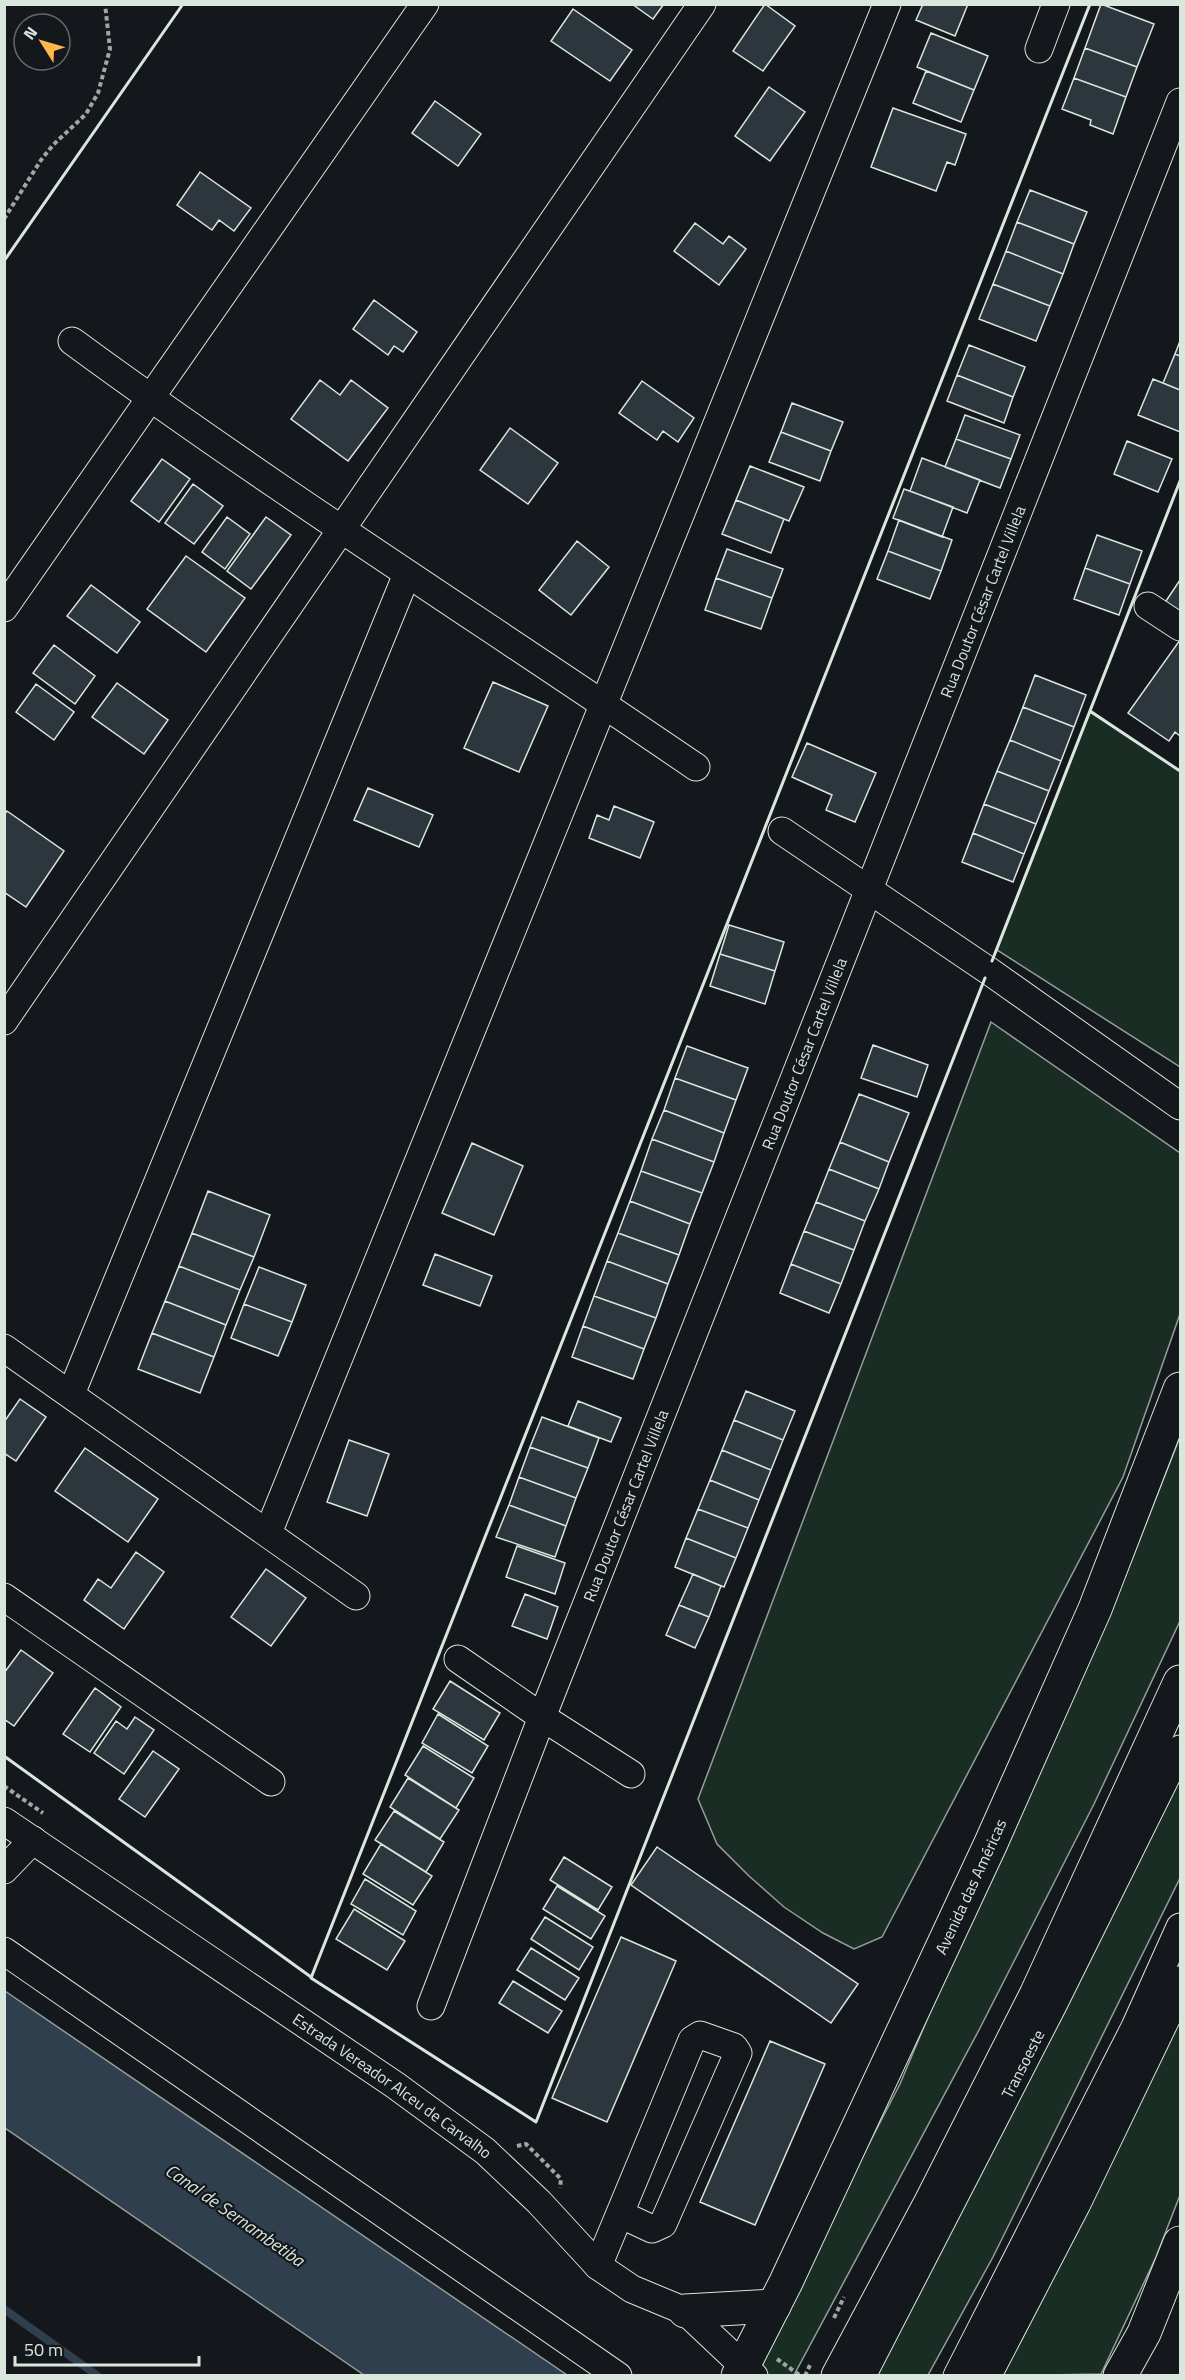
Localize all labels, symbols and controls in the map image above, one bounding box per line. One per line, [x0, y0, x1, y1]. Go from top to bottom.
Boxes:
north arrow [12, 12, 72, 72]
text: N [17, 21, 43, 45]
street label: Rua Doutor César Cartel Villela [934, 502, 1031, 701]
street label: Rua Doutor César Cartel Villela [755, 954, 853, 1153]
street label: Rua Doutor César Cartel Villela [577, 1406, 674, 1605]
street label: Avenida das Américas [929, 1815, 1012, 1958]
street label: Estrada Vereador Alceu de Carvalho [288, 2007, 498, 2164]
street label: Transoeste [995, 2025, 1050, 2102]
water label: Canal de Sernambetiba [160, 2157, 311, 2274]
scale bar [15, 2329, 200, 2367]
text: 50 m [24, 2336, 63, 2363]

